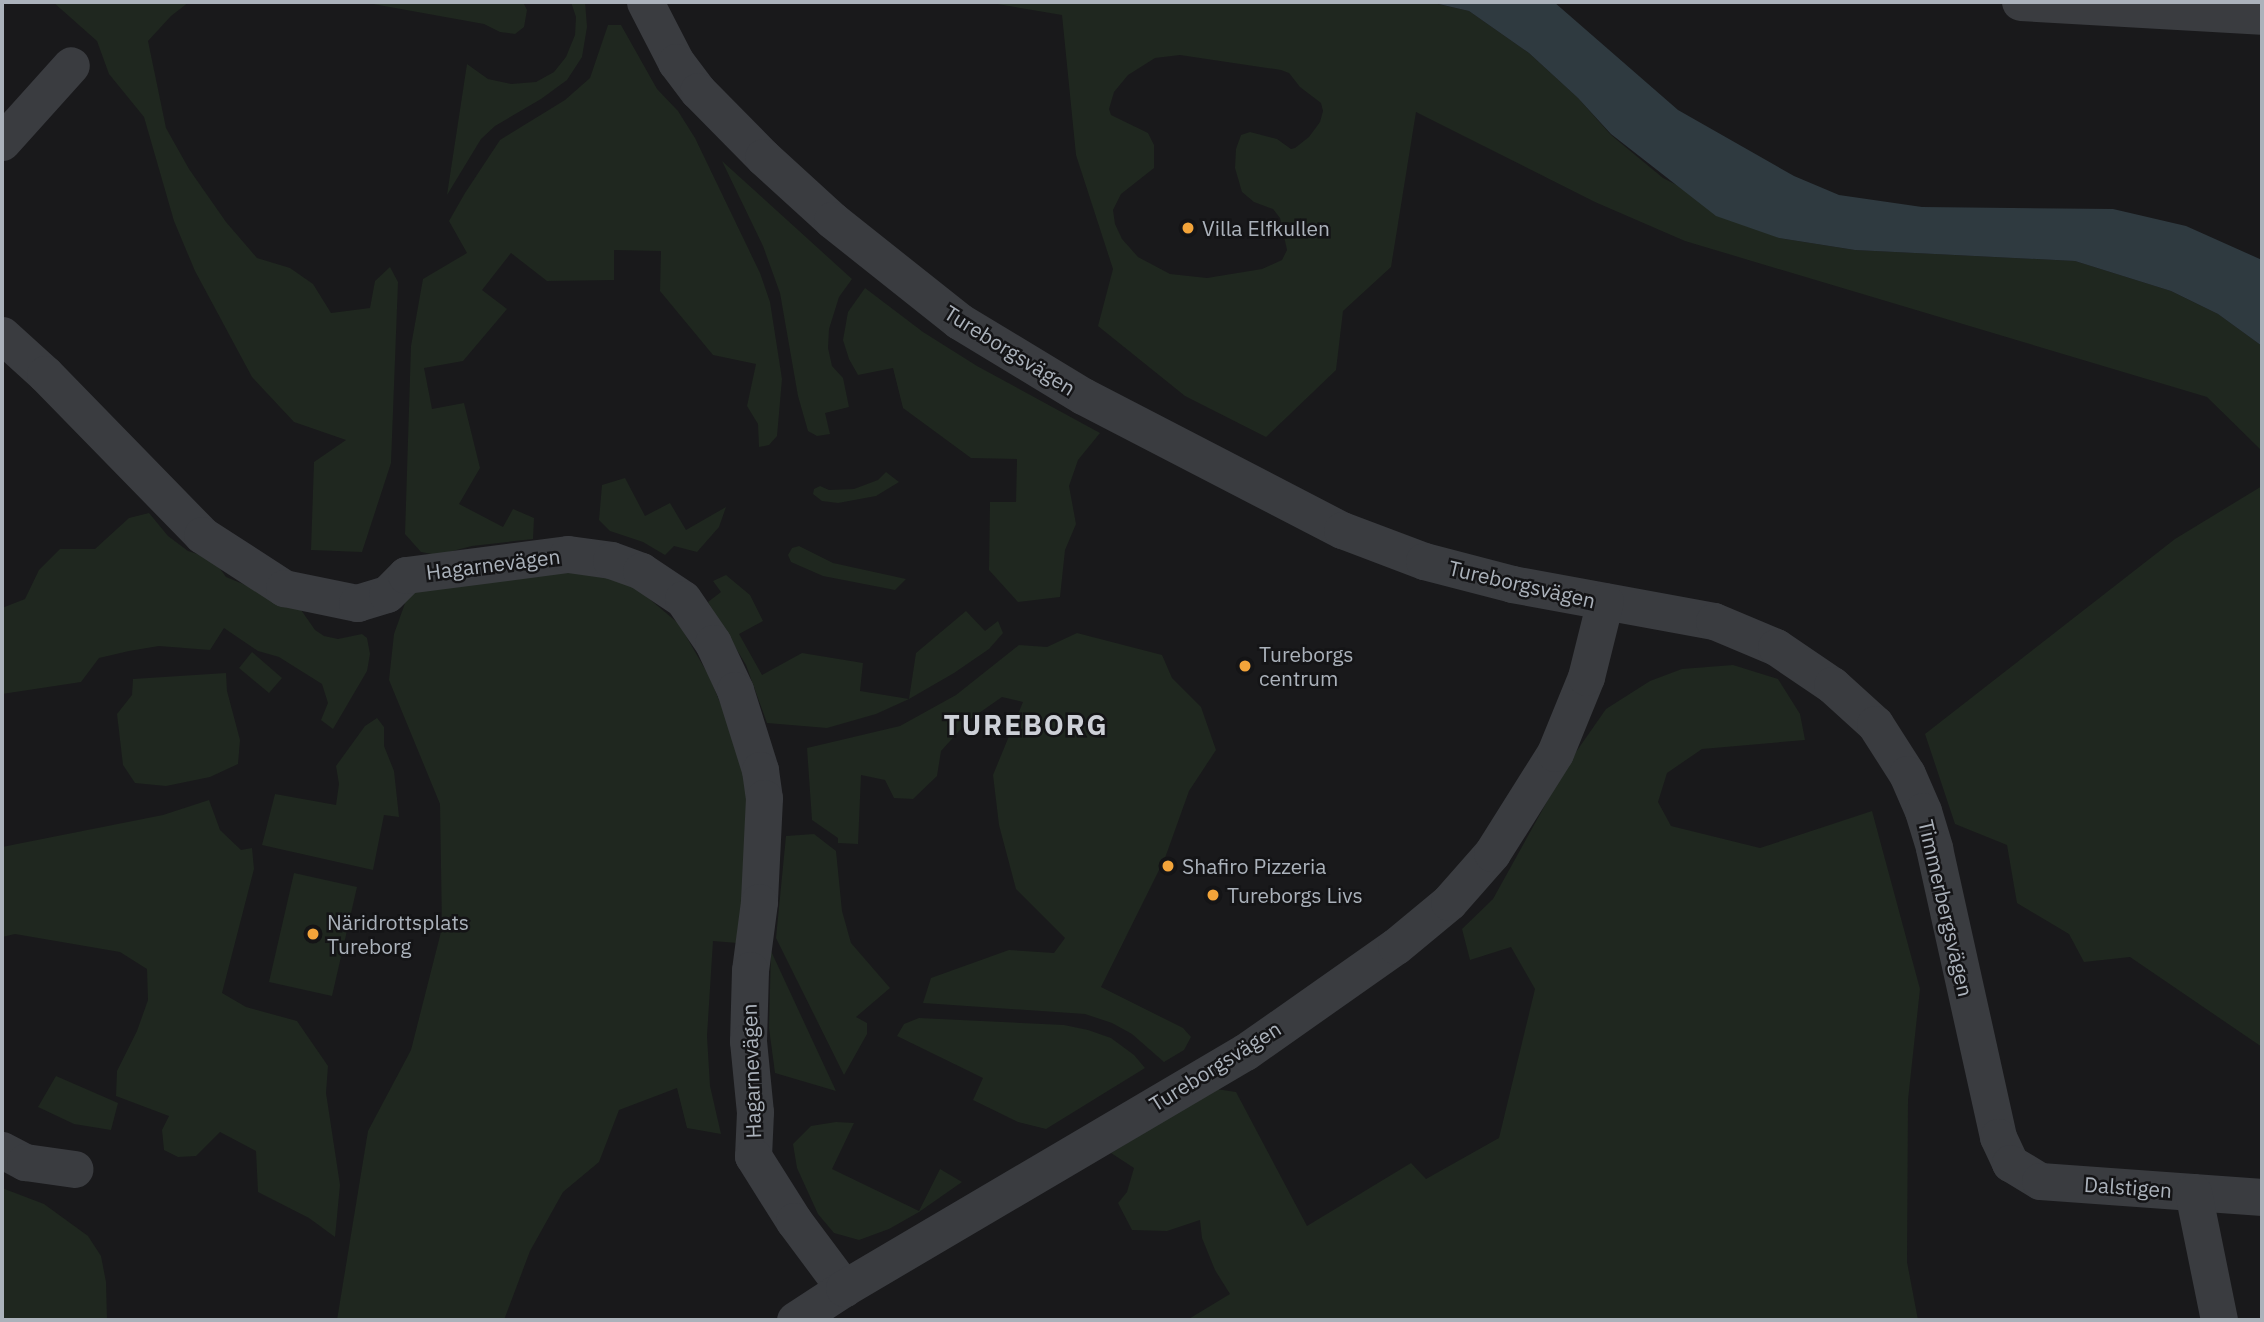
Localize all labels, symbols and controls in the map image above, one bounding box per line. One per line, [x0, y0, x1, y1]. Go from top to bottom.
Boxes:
place label: Villa Elfkullen [1202, 215, 1330, 241]
marker: Villa Elfkullen [1180, 220, 1196, 236]
street label: Tureborgsvägen [940, 300, 1080, 400]
street label: Hagarnevägen [424, 543, 562, 585]
street label: Tureborgsvägen [1446, 555, 1598, 613]
place label: Tureborgs centrum [1259, 641, 1353, 691]
marker: Tureborgs centrum [1237, 658, 1253, 674]
district label: TUREBORG [944, 708, 1108, 742]
street label: Timmerbergsvägen [1913, 817, 1979, 999]
place label: Shafiro Pizzeria [1182, 853, 1327, 879]
marker: Shafiro Pizzeria [1160, 858, 1176, 874]
place label: Tureborgs Livs [1227, 882, 1363, 908]
marker: Tureborgs Livs [1205, 887, 1221, 903]
place label: Näridrottsplats Tureborg [327, 909, 469, 959]
marker: Näridrottsplats Tureborg [305, 926, 321, 942]
street label: Hagarnevägen [736, 1003, 766, 1139]
street label: Tureborgsvägen [1145, 1016, 1285, 1116]
street label: Dalstigen [2083, 1171, 2173, 1203]

